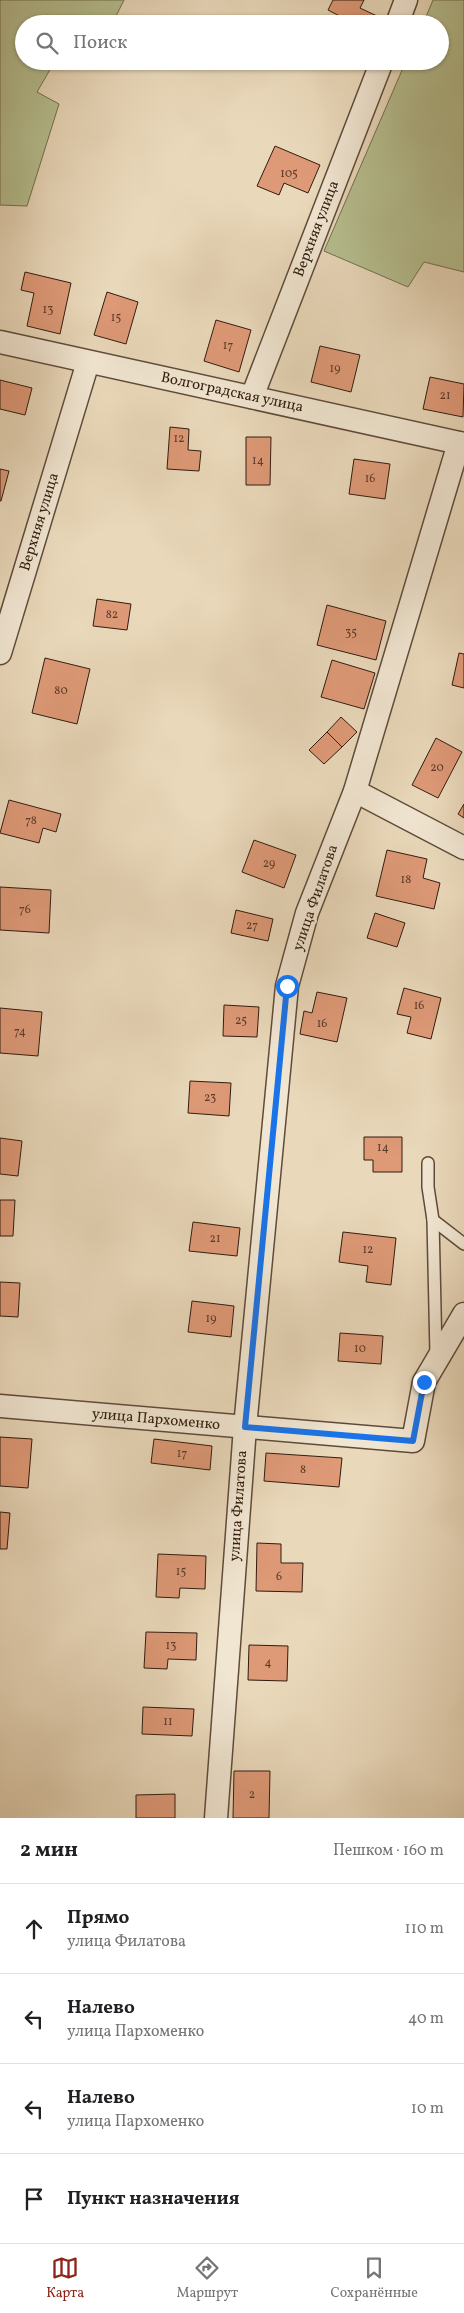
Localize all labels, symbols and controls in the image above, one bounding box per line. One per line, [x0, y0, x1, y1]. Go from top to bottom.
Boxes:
search box [15, 15, 449, 70]
icon: search [33, 29, 61, 57]
text: Поиск [73, 30, 127, 56]
house number: 105 [280, 166, 298, 182]
street label: Верхняя улица [289, 178, 345, 280]
house number: 13 [43, 302, 53, 318]
house number: 15 [111, 310, 121, 326]
house number: 17 [223, 338, 233, 354]
house number: 19 [330, 361, 340, 377]
street label: Волгоградская улица [159, 368, 305, 418]
house number: 21 [439, 388, 451, 404]
house number: 12 [173, 431, 185, 447]
house number: 14 [252, 453, 264, 469]
street label: Верхняя улица [15, 470, 65, 574]
house number: 16 [365, 471, 375, 487]
house number: 82 [106, 607, 118, 623]
house number: 35 [345, 625, 357, 641]
house number: 80 [54, 683, 68, 699]
house number: 20 [430, 760, 444, 776]
house number: 78 [25, 813, 37, 829]
street label: улица Филатова [288, 842, 344, 954]
house number: 29 [263, 856, 275, 872]
house number: 18 [401, 872, 411, 888]
house number: 76 [19, 902, 31, 918]
house number: 27 [246, 918, 258, 934]
route start [276, 975, 299, 998]
house number: 16 [414, 998, 424, 1014]
house number: 25 [235, 1013, 247, 1029]
house number: 16 [317, 1016, 327, 1032]
house number: 74 [14, 1024, 26, 1040]
house number: 23 [204, 1090, 216, 1106]
house number: 14 [377, 1140, 389, 1156]
house number: 21 [209, 1231, 221, 1247]
house number: 12 [362, 1242, 374, 1258]
house number: 19 [206, 1311, 216, 1327]
house number: 10 [354, 1341, 366, 1357]
route end [413, 1371, 436, 1394]
street label: улица Пархоменко [91, 1404, 221, 1436]
house number: 17 [177, 1446, 187, 1462]
street label: улица Филатова [225, 1450, 253, 1562]
house number: 8 [300, 1462, 306, 1478]
house number: 15 [176, 1564, 186, 1580]
house number: 6 [276, 1569, 282, 1585]
house number: 13 [166, 1638, 176, 1654]
house number: 4 [264, 1655, 272, 1671]
house number: 11 [163, 1714, 173, 1730]
house number: 2 [249, 1787, 255, 1803]
text: 2 мин [20, 1836, 78, 1865]
text: Пешком · 160 m [333, 1840, 444, 1862]
text: Прямо [67, 1905, 129, 1931]
icon: ahead [20, 1915, 48, 1943]
text: 110 m [405, 1918, 444, 1940]
text: улица Филатова [67, 1931, 186, 1953]
text: Налево [67, 1995, 135, 2021]
icon: left [20, 2005, 48, 2033]
text: 40 m [408, 2008, 444, 2030]
text: улица Пархоменко [67, 2021, 204, 2043]
text: Налево [67, 2085, 135, 2111]
icon: left [20, 2095, 48, 2123]
text: 10 m [411, 2098, 444, 2120]
text: улица Пархоменко [67, 2111, 204, 2133]
icon: arrive [20, 2185, 48, 2213]
text: Пункт назначения [67, 2186, 240, 2212]
tab: Карта [46, 2254, 84, 2303]
tab: Маршрут [176, 2254, 238, 2303]
tab: Сохранённые [330, 2254, 418, 2303]

